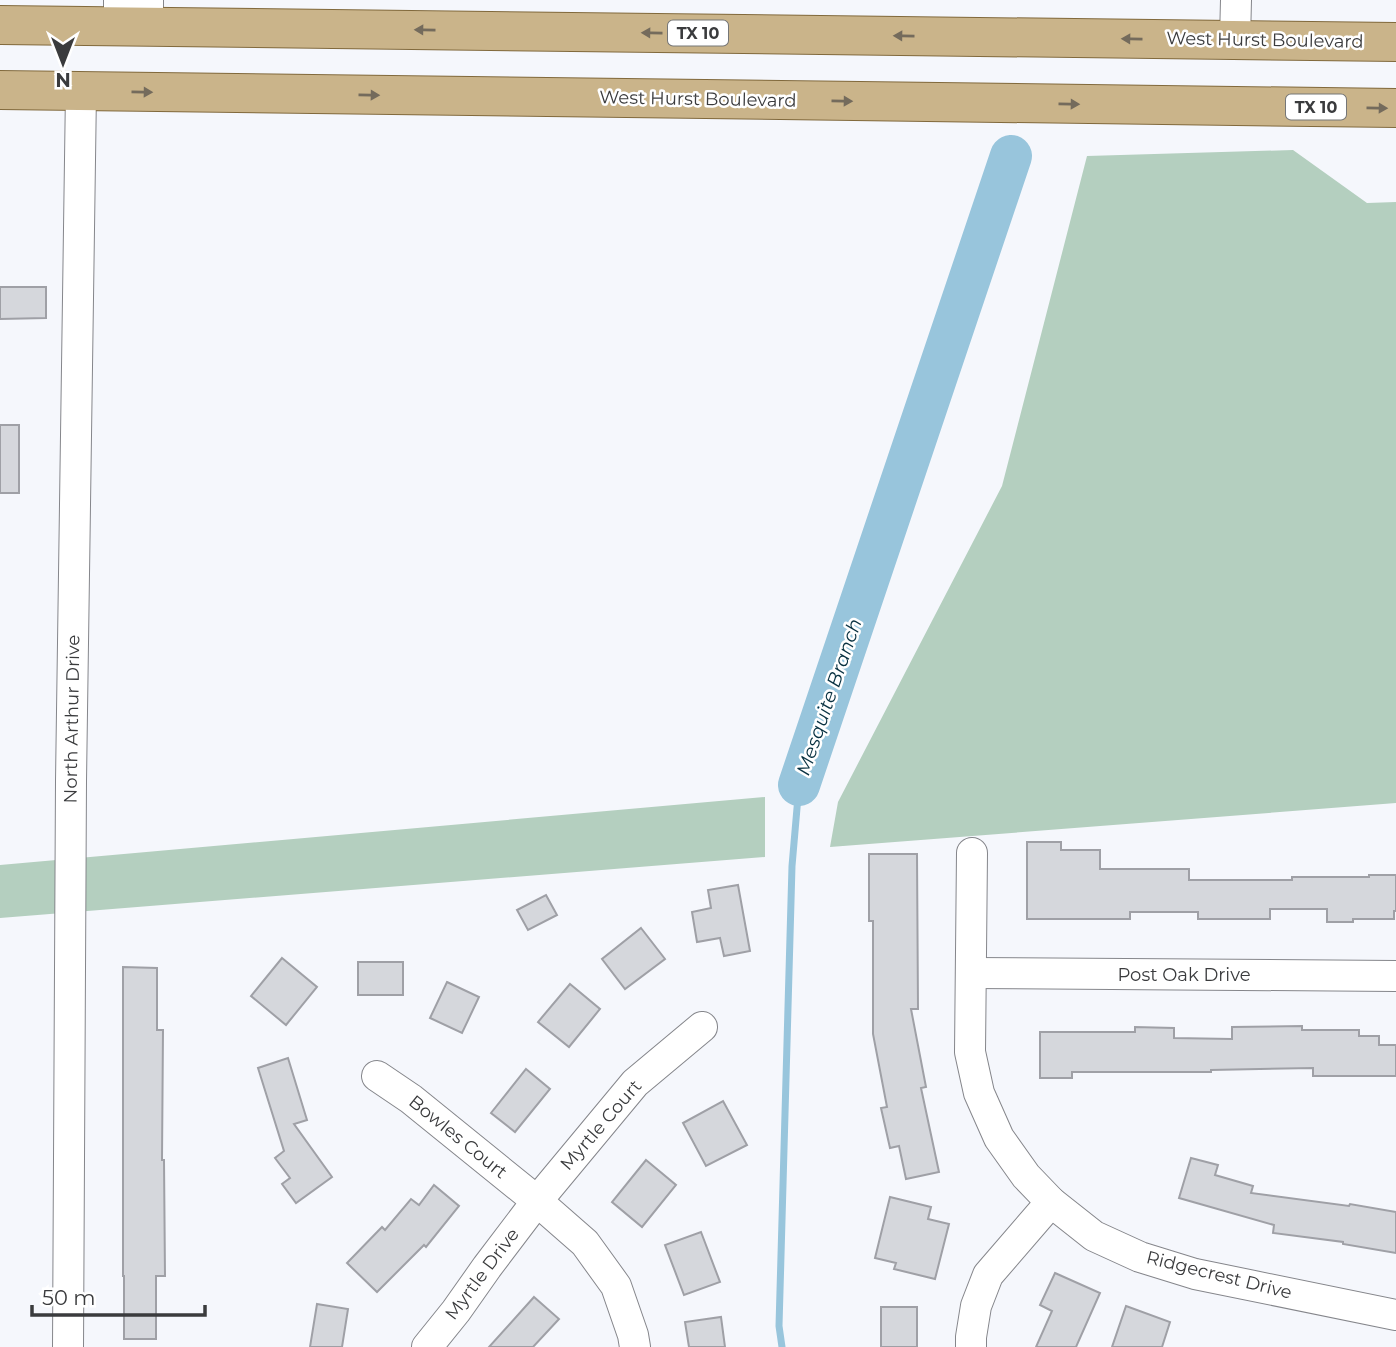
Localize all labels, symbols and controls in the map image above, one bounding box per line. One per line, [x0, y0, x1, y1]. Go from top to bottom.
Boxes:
road number: TX 10 [668, 20, 728, 46]
one-way arrow [414, 24, 436, 36]
one-way arrow [641, 27, 663, 39]
street label: West Hurst Boulevard [1166, 27, 1364, 53]
north arrow [28, 28, 98, 98]
one-way arrow [893, 30, 915, 42]
one-way arrow [1121, 33, 1143, 45]
text: N [55, 68, 71, 91]
one-way arrow [131, 86, 153, 98]
street label: West Hurst Boulevard [599, 86, 797, 112]
one-way arrow [358, 89, 380, 101]
road number: TX 10 [1286, 94, 1346, 120]
one-way arrow [831, 95, 853, 107]
one-way arrow [1058, 98, 1080, 110]
one-way arrow [1366, 102, 1388, 114]
water label: Mesquite Branch [791, 616, 867, 778]
street label: North Arthur Drive [60, 634, 84, 804]
street label: Post Oak Drive [1117, 964, 1251, 986]
street label: Myrtle Court [556, 1075, 646, 1175]
street label: Bowles Court [404, 1091, 512, 1183]
street label: Myrtle Drive [440, 1224, 524, 1324]
street label: Ridgecrest Drive [1144, 1246, 1294, 1304]
scale bar [32, 1274, 205, 1318]
text: 50 m [42, 1285, 96, 1310]

